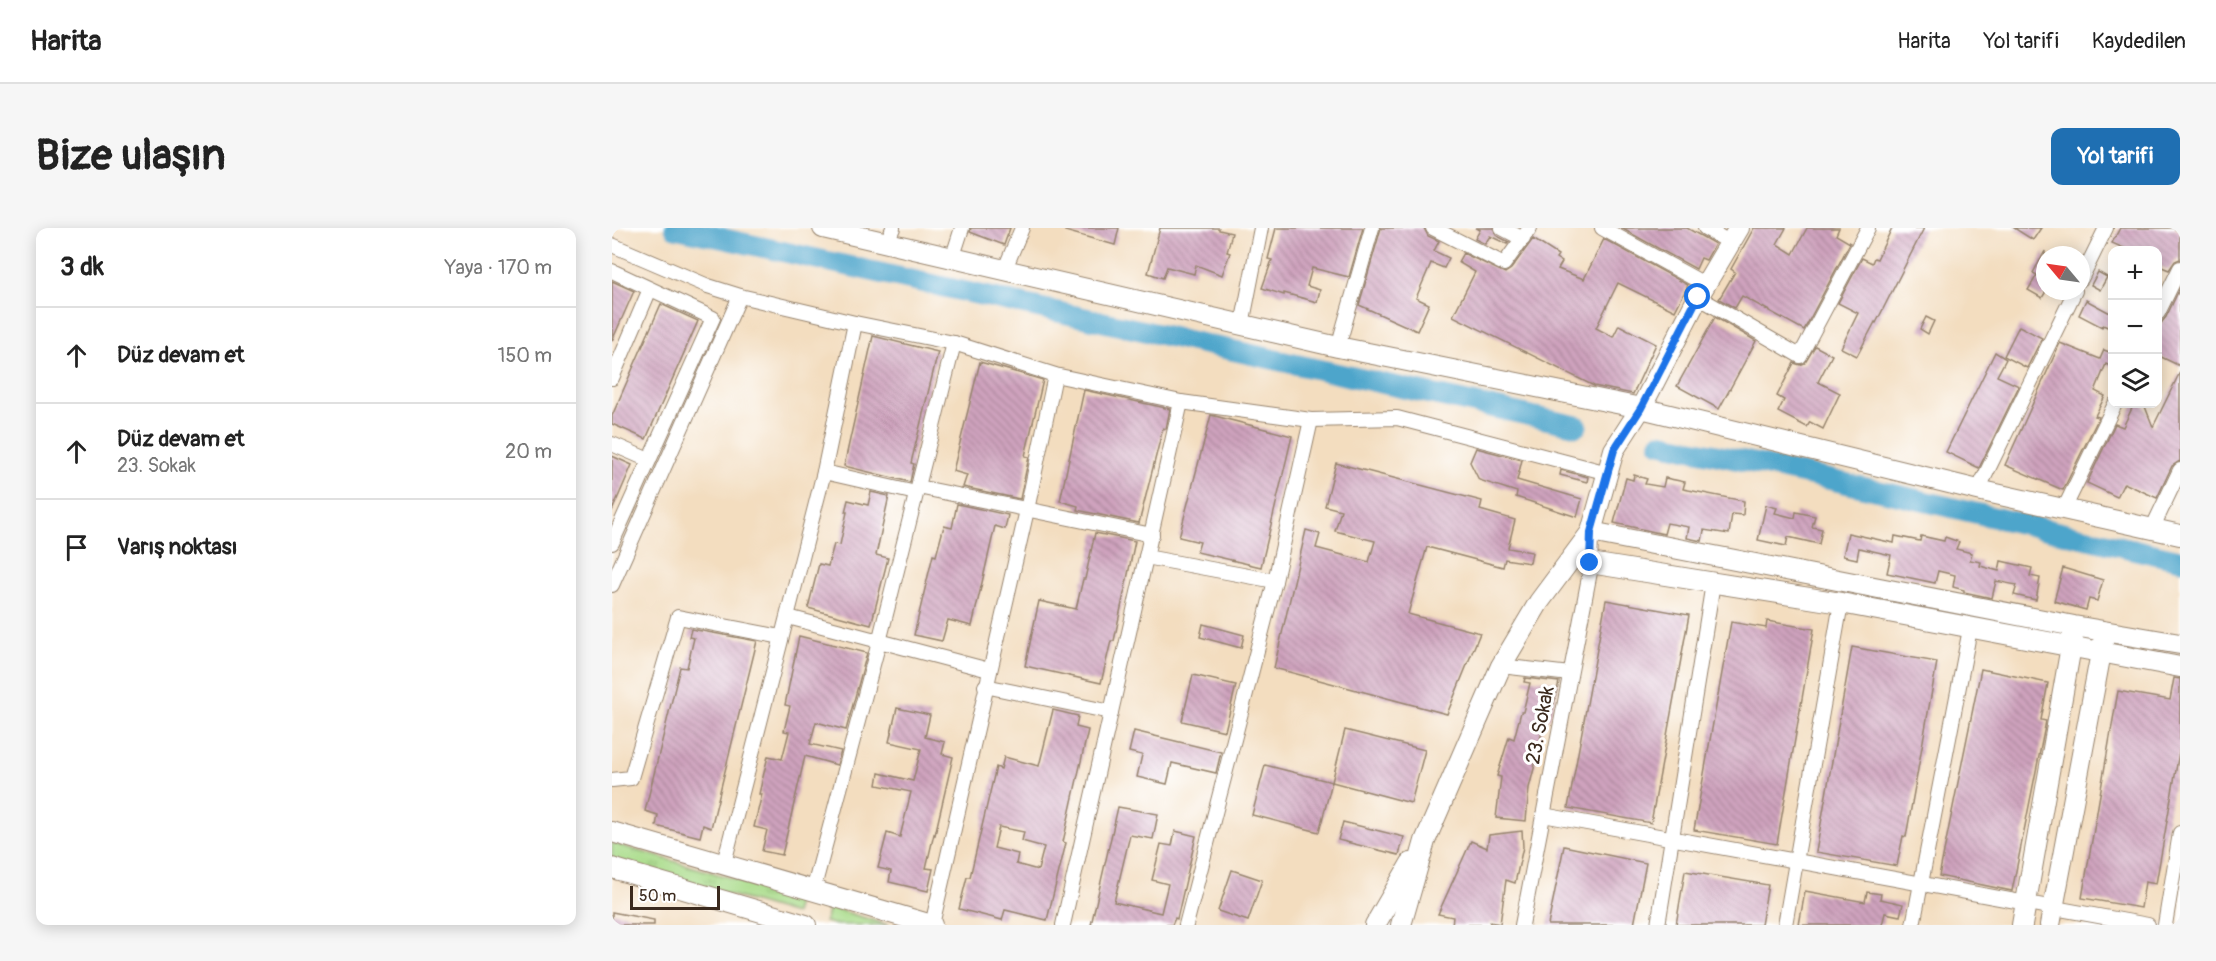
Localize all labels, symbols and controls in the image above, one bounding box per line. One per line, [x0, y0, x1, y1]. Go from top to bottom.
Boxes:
text: Harita [30, 24, 101, 59]
text: Harita [1897, 28, 1951, 55]
text: Yol tarifi [1984, 28, 2059, 55]
text: Kaydedilen [2092, 28, 2186, 55]
button: Yol tarifi [2051, 128, 2180, 185]
text: Bize ulaşın [36, 130, 226, 182]
north arrow [2036, 246, 2090, 300]
map controls [2108, 246, 2162, 408]
button: + [2108, 246, 2162, 300]
text: 3 dk [60, 251, 104, 283]
text: Yaya · 170 m [445, 255, 552, 280]
route start [1684, 283, 1710, 309]
button: − [2108, 300, 2162, 354]
icon: ahead [60, 339, 93, 372]
text: Düz devam et [117, 341, 244, 369]
text: 150 m [498, 343, 552, 368]
button: layers [2108, 354, 2162, 408]
text: Düz devam et [117, 425, 244, 453]
icon: ahead [60, 435, 93, 468]
text: 20 m [505, 439, 552, 464]
text: 23. Sokak [117, 453, 196, 478]
icon: arrive [60, 531, 93, 564]
text: Varış noktası [117, 533, 238, 561]
route end [1576, 549, 1602, 575]
street label: 23. Sokak [1520, 683, 1560, 766]
scale bar [630, 883, 720, 910]
text: 50 m [639, 886, 676, 906]

